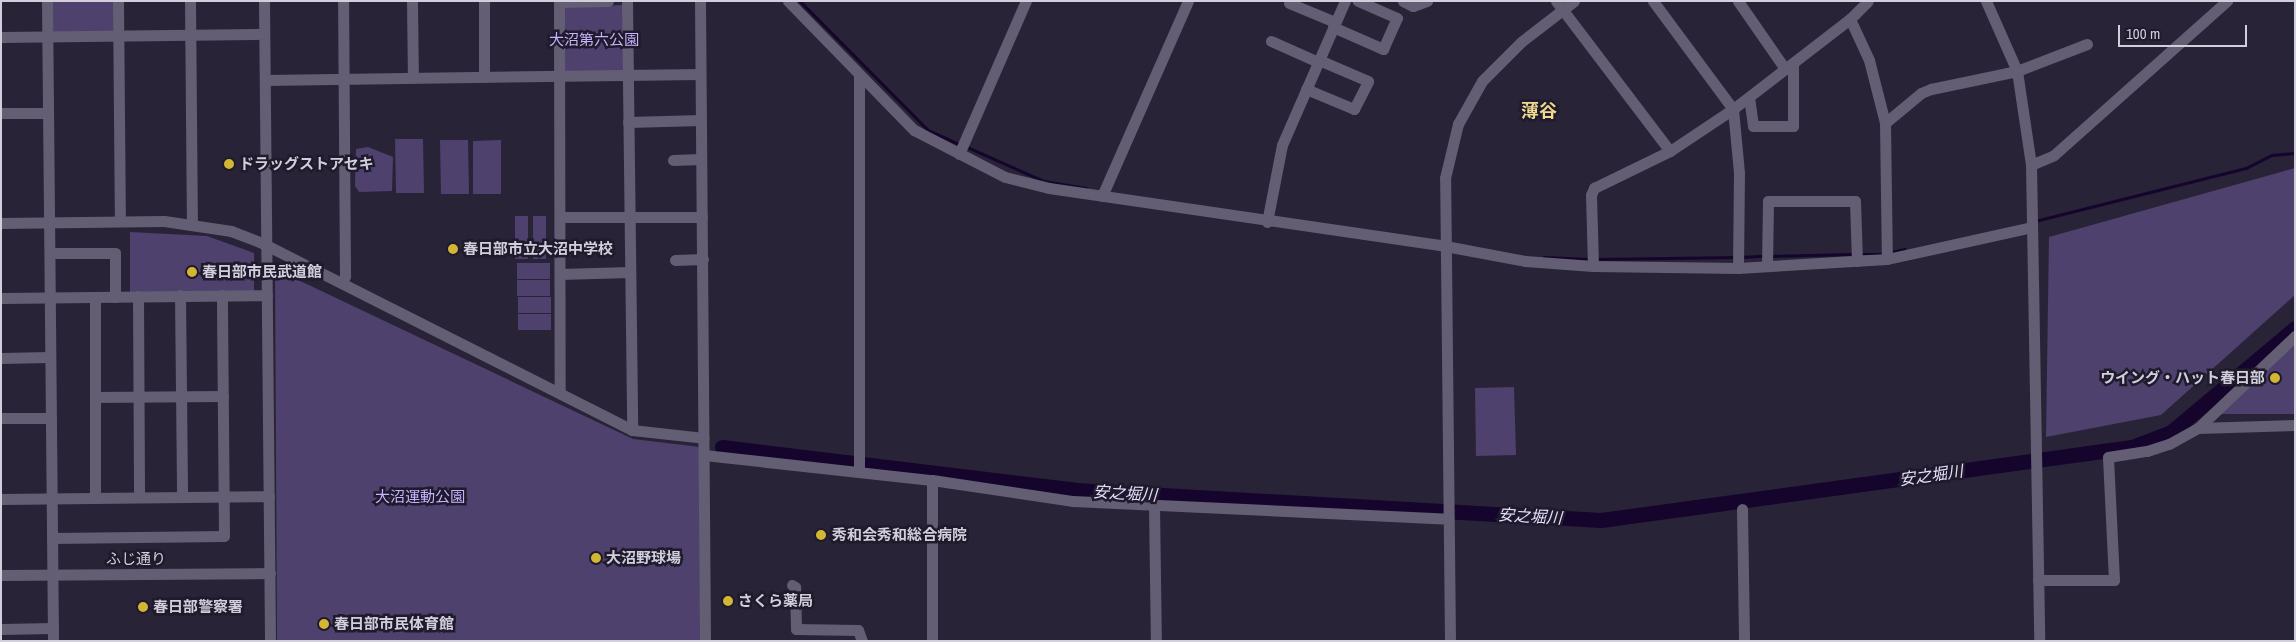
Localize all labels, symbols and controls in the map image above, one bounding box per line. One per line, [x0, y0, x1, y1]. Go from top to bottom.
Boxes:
scale bar [2121, 15, 2250, 47]
text: 100 m [2126, 23, 2160, 44]
park label: 大沼第六公園 [549, 31, 639, 49]
district label: 薄谷 [1521, 100, 1557, 122]
place label: ドラッグストアセキ [239, 155, 374, 173]
marker: ドラッグストアセキ [223, 158, 235, 170]
place label: 春日部市立大沼中学校 [463, 240, 613, 258]
marker: 春日部市立大沼中学校 [447, 243, 459, 255]
place label: 春日部市民武道館 [202, 263, 322, 281]
marker: 春日部市民武道館 [186, 266, 198, 278]
place label: ウイング・ハット春日部 [2100, 369, 2265, 387]
marker: ウイング・ハット春日部 [2269, 372, 2281, 384]
water label: 安之堀川 [1898, 461, 1964, 489]
water label: 安之堀川 [1093, 482, 1157, 504]
park label: 大沼運動公園 [375, 488, 465, 506]
water label: 安之堀川 [1498, 505, 1562, 527]
place label: 秀和会秀和総合病院 [832, 526, 967, 544]
marker: 秀和会秀和総合病院 [814, 528, 828, 542]
place label: 大沼野球場 [606, 549, 681, 567]
street label: ふじ通り [106, 550, 166, 568]
marker: 大沼野球場 [590, 552, 602, 564]
place label: さくら薬局 [738, 592, 813, 610]
marker: さくら薬局 [722, 595, 734, 607]
place label: 春日部警察署 [153, 598, 243, 616]
marker: 春日部警察署 [137, 601, 149, 613]
place label: 春日部市民体育館 [334, 615, 454, 633]
marker: 春日部市民体育館 [318, 618, 330, 630]

